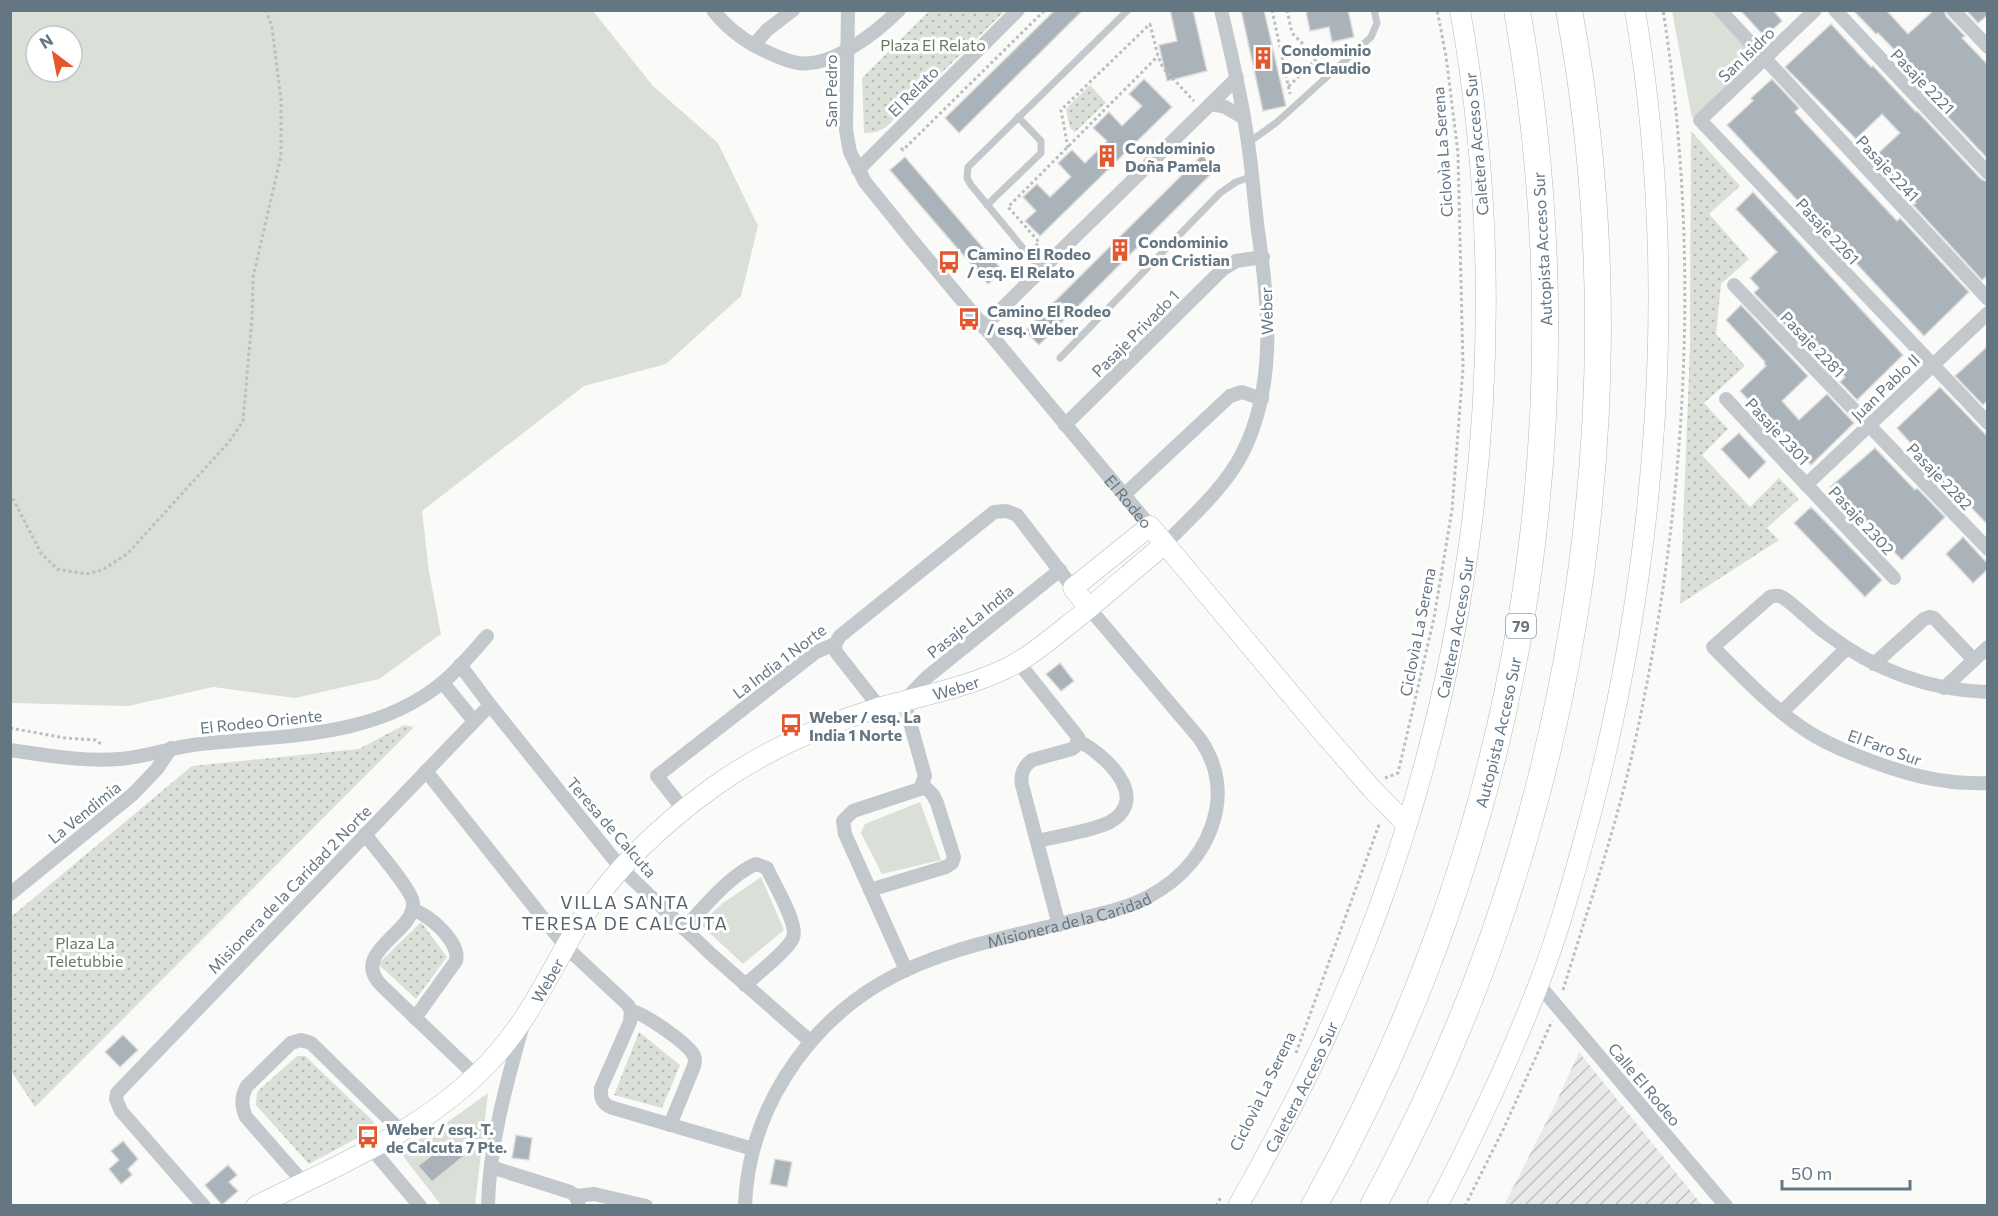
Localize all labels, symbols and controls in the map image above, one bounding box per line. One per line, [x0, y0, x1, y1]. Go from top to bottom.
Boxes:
street label: San Isidro [1714, 23, 1778, 85]
north arrow [24, 24, 84, 84]
text: N [36, 30, 56, 52]
park label: Plaza El Relato [880, 35, 986, 54]
place label: Condominio Don Claudio [1281, 40, 1372, 77]
building icon: Condominio Don Claudio [1250, 45, 1276, 71]
street label: Pasaje 2221 [1887, 45, 1959, 117]
street label: San Pedro [821, 54, 840, 128]
street label: El Relato [884, 62, 942, 120]
street label: Caletera Acceso Sur [1460, 71, 1492, 216]
street label: Ciclovìa La Serena [1428, 86, 1456, 218]
street label: Pasaje 2241 [1853, 131, 1923, 205]
place label: Condominio Doña Pamela [1125, 138, 1221, 175]
building icon: Condominio Doña Pamela [1094, 143, 1120, 169]
street label: Autopista Acceso Sur [1528, 171, 1556, 326]
street label: Pasaje 2261 [1792, 194, 1864, 268]
place label: Condominio Don Cristian [1138, 232, 1230, 269]
building icon: Condominio Don Cristian [1107, 237, 1133, 263]
place label: Camino El Rodeo / esq. El Relato [967, 244, 1091, 281]
bus stop icon: Camino El Rodeo / esq. El Relato [936, 249, 962, 275]
street label: Pasaje Privado 1 [1088, 286, 1182, 380]
street label: Weber [1256, 286, 1276, 335]
place label: Camino El Rodeo / esq. Weber [987, 301, 1111, 338]
bus stop icon: Camino El Rodeo / esq. Weber [956, 306, 982, 332]
street label: Pasaje 2281 [1777, 307, 1849, 381]
street label: Juan Pablo II [1847, 350, 1923, 424]
street label: Pasaje 2301 [1742, 393, 1814, 469]
street label: Pasaje 2282 [1903, 439, 1977, 514]
street label: El Rodeo [1101, 470, 1157, 531]
street label: Pasaje 2302 [1825, 482, 1899, 558]
street label: Caletera Acceso Sur [1432, 555, 1477, 700]
street label: Ciclovìa La Serena [1395, 566, 1439, 698]
street label: Pasaje La India [923, 580, 1017, 662]
road number: 79 [1506, 614, 1536, 638]
street label: La India 1 Norte [729, 620, 829, 702]
street label: Autopista Acceso Sur [1470, 655, 1524, 810]
street label: Weber [930, 671, 982, 703]
street label: El Rodeo Oriente [199, 705, 323, 737]
place label: Weber / esq. La India 1 Norte [809, 707, 921, 744]
bus stop icon: Weber / esq. La India 1 Norte [778, 712, 804, 738]
street label: El Faro Sur [1845, 725, 1925, 769]
street label: Teresa de Calcuta [563, 773, 661, 881]
street label: La Vendimia [44, 777, 124, 847]
street label: Misionera de la Caridad 2 Norte [204, 801, 374, 977]
street label: Misionera de la Caridad [985, 888, 1154, 951]
district label: VILLA SANTA TERESA DE CALCUTA [522, 891, 728, 934]
park label: Plaza La Teletubbie [47, 933, 123, 970]
street label: Weber [526, 954, 567, 1006]
street label: Caletera Acceso Sur [1260, 1018, 1341, 1155]
street label: Ciclovìa La Serena [1225, 1028, 1299, 1154]
street label: Calle El Rodeo [1605, 1039, 1685, 1129]
place label: Weber / esq. T. de Calcuta 7 Pte. [386, 1119, 507, 1156]
bus stop icon: Weber / esq. T. de Calcuta 7 Pte. [355, 1124, 381, 1150]
scale bar [1782, 1153, 1910, 1191]
text: 50 m [1791, 1162, 1832, 1184]

